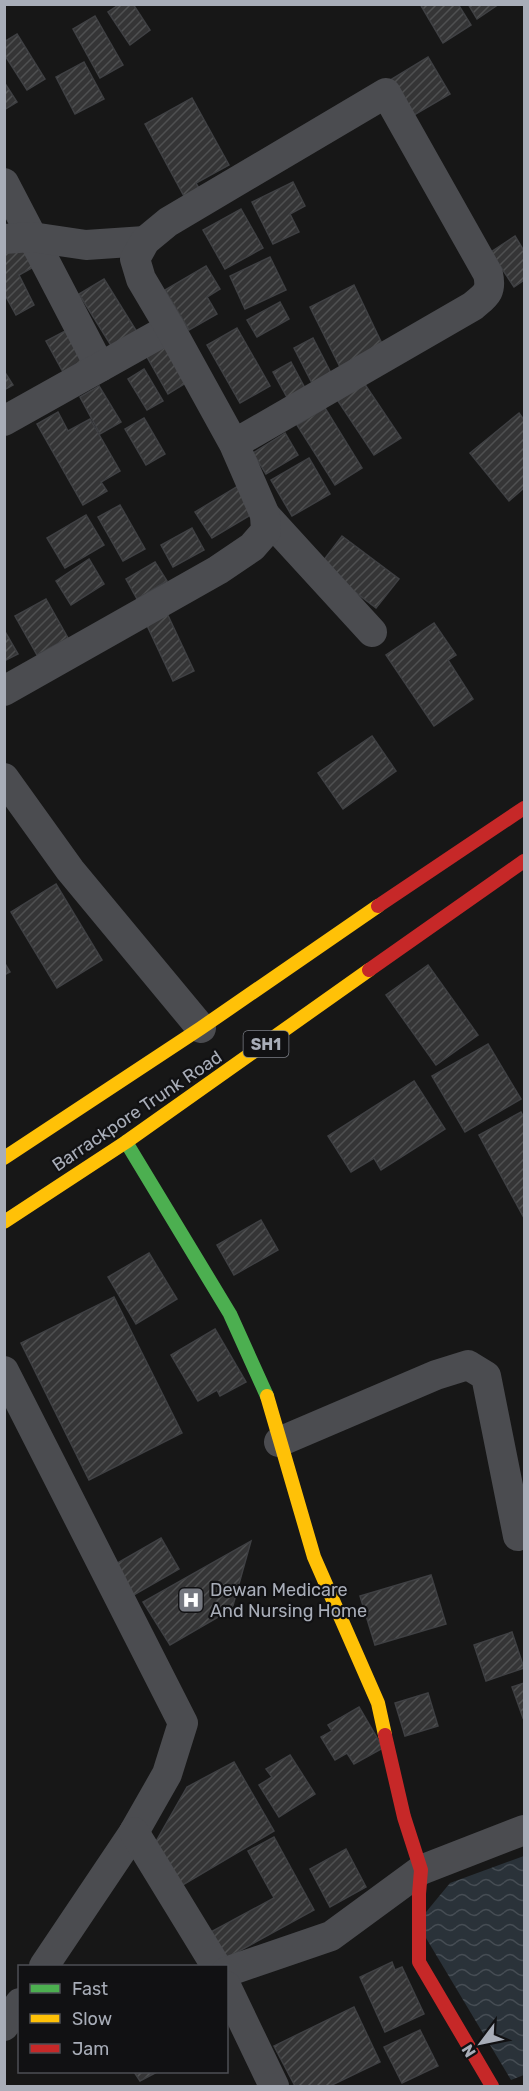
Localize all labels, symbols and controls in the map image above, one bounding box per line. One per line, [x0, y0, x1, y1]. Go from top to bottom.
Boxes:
road number: SH1 [244, 1031, 288, 1057]
street label: Barrackpore Trunk Road [48, 1046, 226, 1176]
place label: Dewan Medicare And Nursing Home [210, 1579, 367, 1622]
hospital icon: Dewan Medicare And Nursing Home [176, 1585, 206, 1615]
legend [18, 1965, 228, 2073]
text: Fast [72, 1978, 108, 2000]
text: Slow [72, 2008, 112, 2030]
north arrow [451, 2013, 511, 2073]
text: Jam [72, 2038, 109, 2060]
text: N [458, 2041, 480, 2061]

